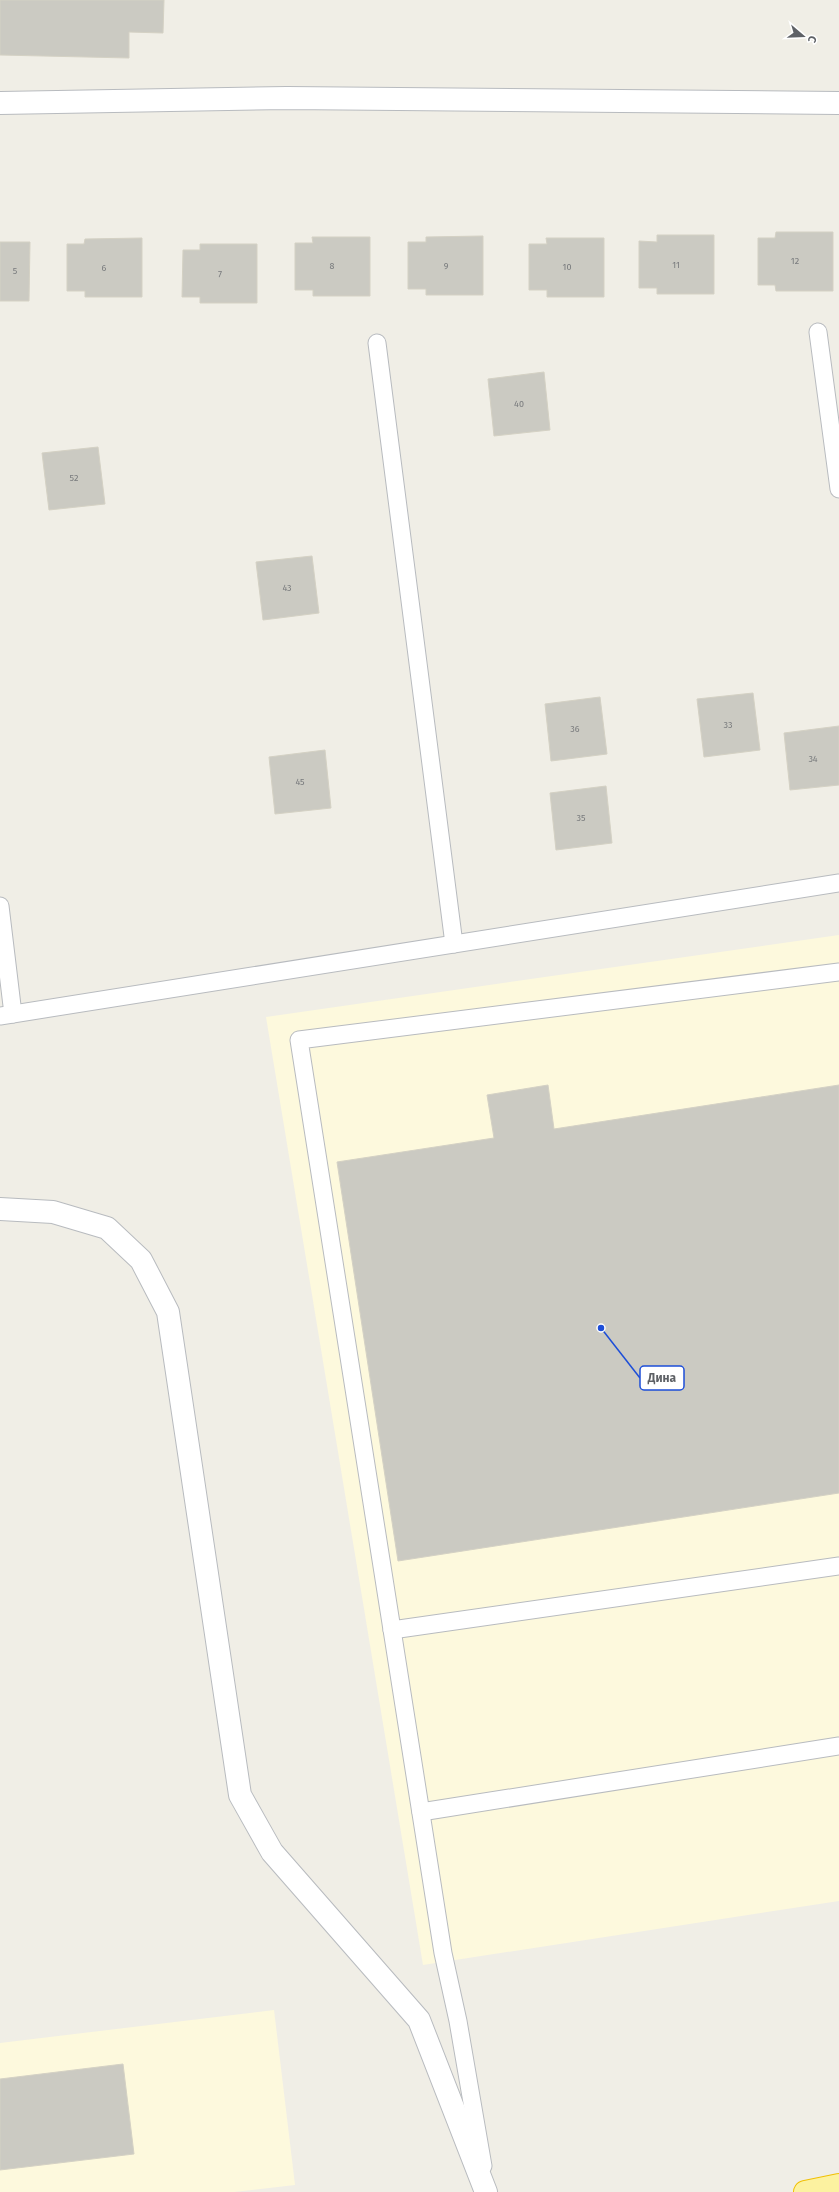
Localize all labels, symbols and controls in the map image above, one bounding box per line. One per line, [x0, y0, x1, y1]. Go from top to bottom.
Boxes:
north arrow [783, 16, 823, 56]
text: С [805, 34, 819, 45]
house number: 12 [791, 256, 799, 266]
house number: 11 [672, 260, 680, 270]
house number: 8 [330, 261, 335, 271]
house number: 9 [444, 261, 449, 271]
house number: 10 [563, 262, 571, 272]
house number: 6 [102, 263, 107, 273]
house number: 5 [13, 266, 18, 276]
house number: 7 [218, 269, 222, 279]
house number: 40 [514, 399, 524, 409]
house number: 52 [70, 473, 78, 483]
house number: 43 [282, 583, 292, 593]
house number: 33 [724, 720, 732, 730]
house number: 36 [570, 724, 580, 734]
house number: 34 [808, 754, 818, 764]
house number: 45 [295, 777, 305, 787]
house number: 35 [576, 813, 586, 823]
callout: Дина [640, 1366, 684, 1390]
text: Дина [647, 1371, 677, 1385]

